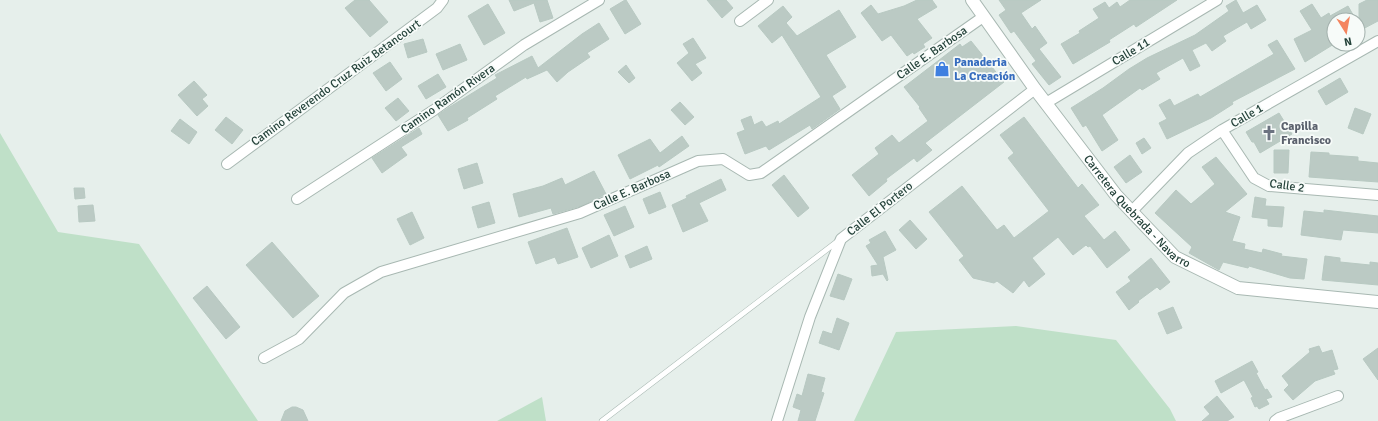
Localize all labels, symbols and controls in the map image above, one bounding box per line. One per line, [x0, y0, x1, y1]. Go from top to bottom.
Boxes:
north arrow [1326, 12, 1366, 52]
street label: Camino Reverendo Cruz Ruiz Betancourt [248, 16, 424, 150]
street label: Calle E. Barbosa [894, 23, 970, 83]
text: N [1343, 34, 1353, 48]
street label: Calle 11 [1109, 35, 1153, 69]
place label: Panaderia La Creación [954, 55, 1016, 84]
shop icon: Panaderia La Creación [933, 60, 951, 78]
street label: Camino Ramón Rivera [398, 61, 498, 137]
street label: Calle 1 [1228, 101, 1266, 131]
place label: Capilla Francisco [1281, 119, 1331, 148]
church icon: Capilla Francisco [1260, 124, 1278, 142]
street label: Carretera Quebrada - Navarro [1080, 152, 1193, 271]
street label: Calle E. Barbosa [591, 166, 673, 214]
street label: Calle 2 [1269, 176, 1305, 196]
street label: Calle El Portero [844, 179, 916, 239]

